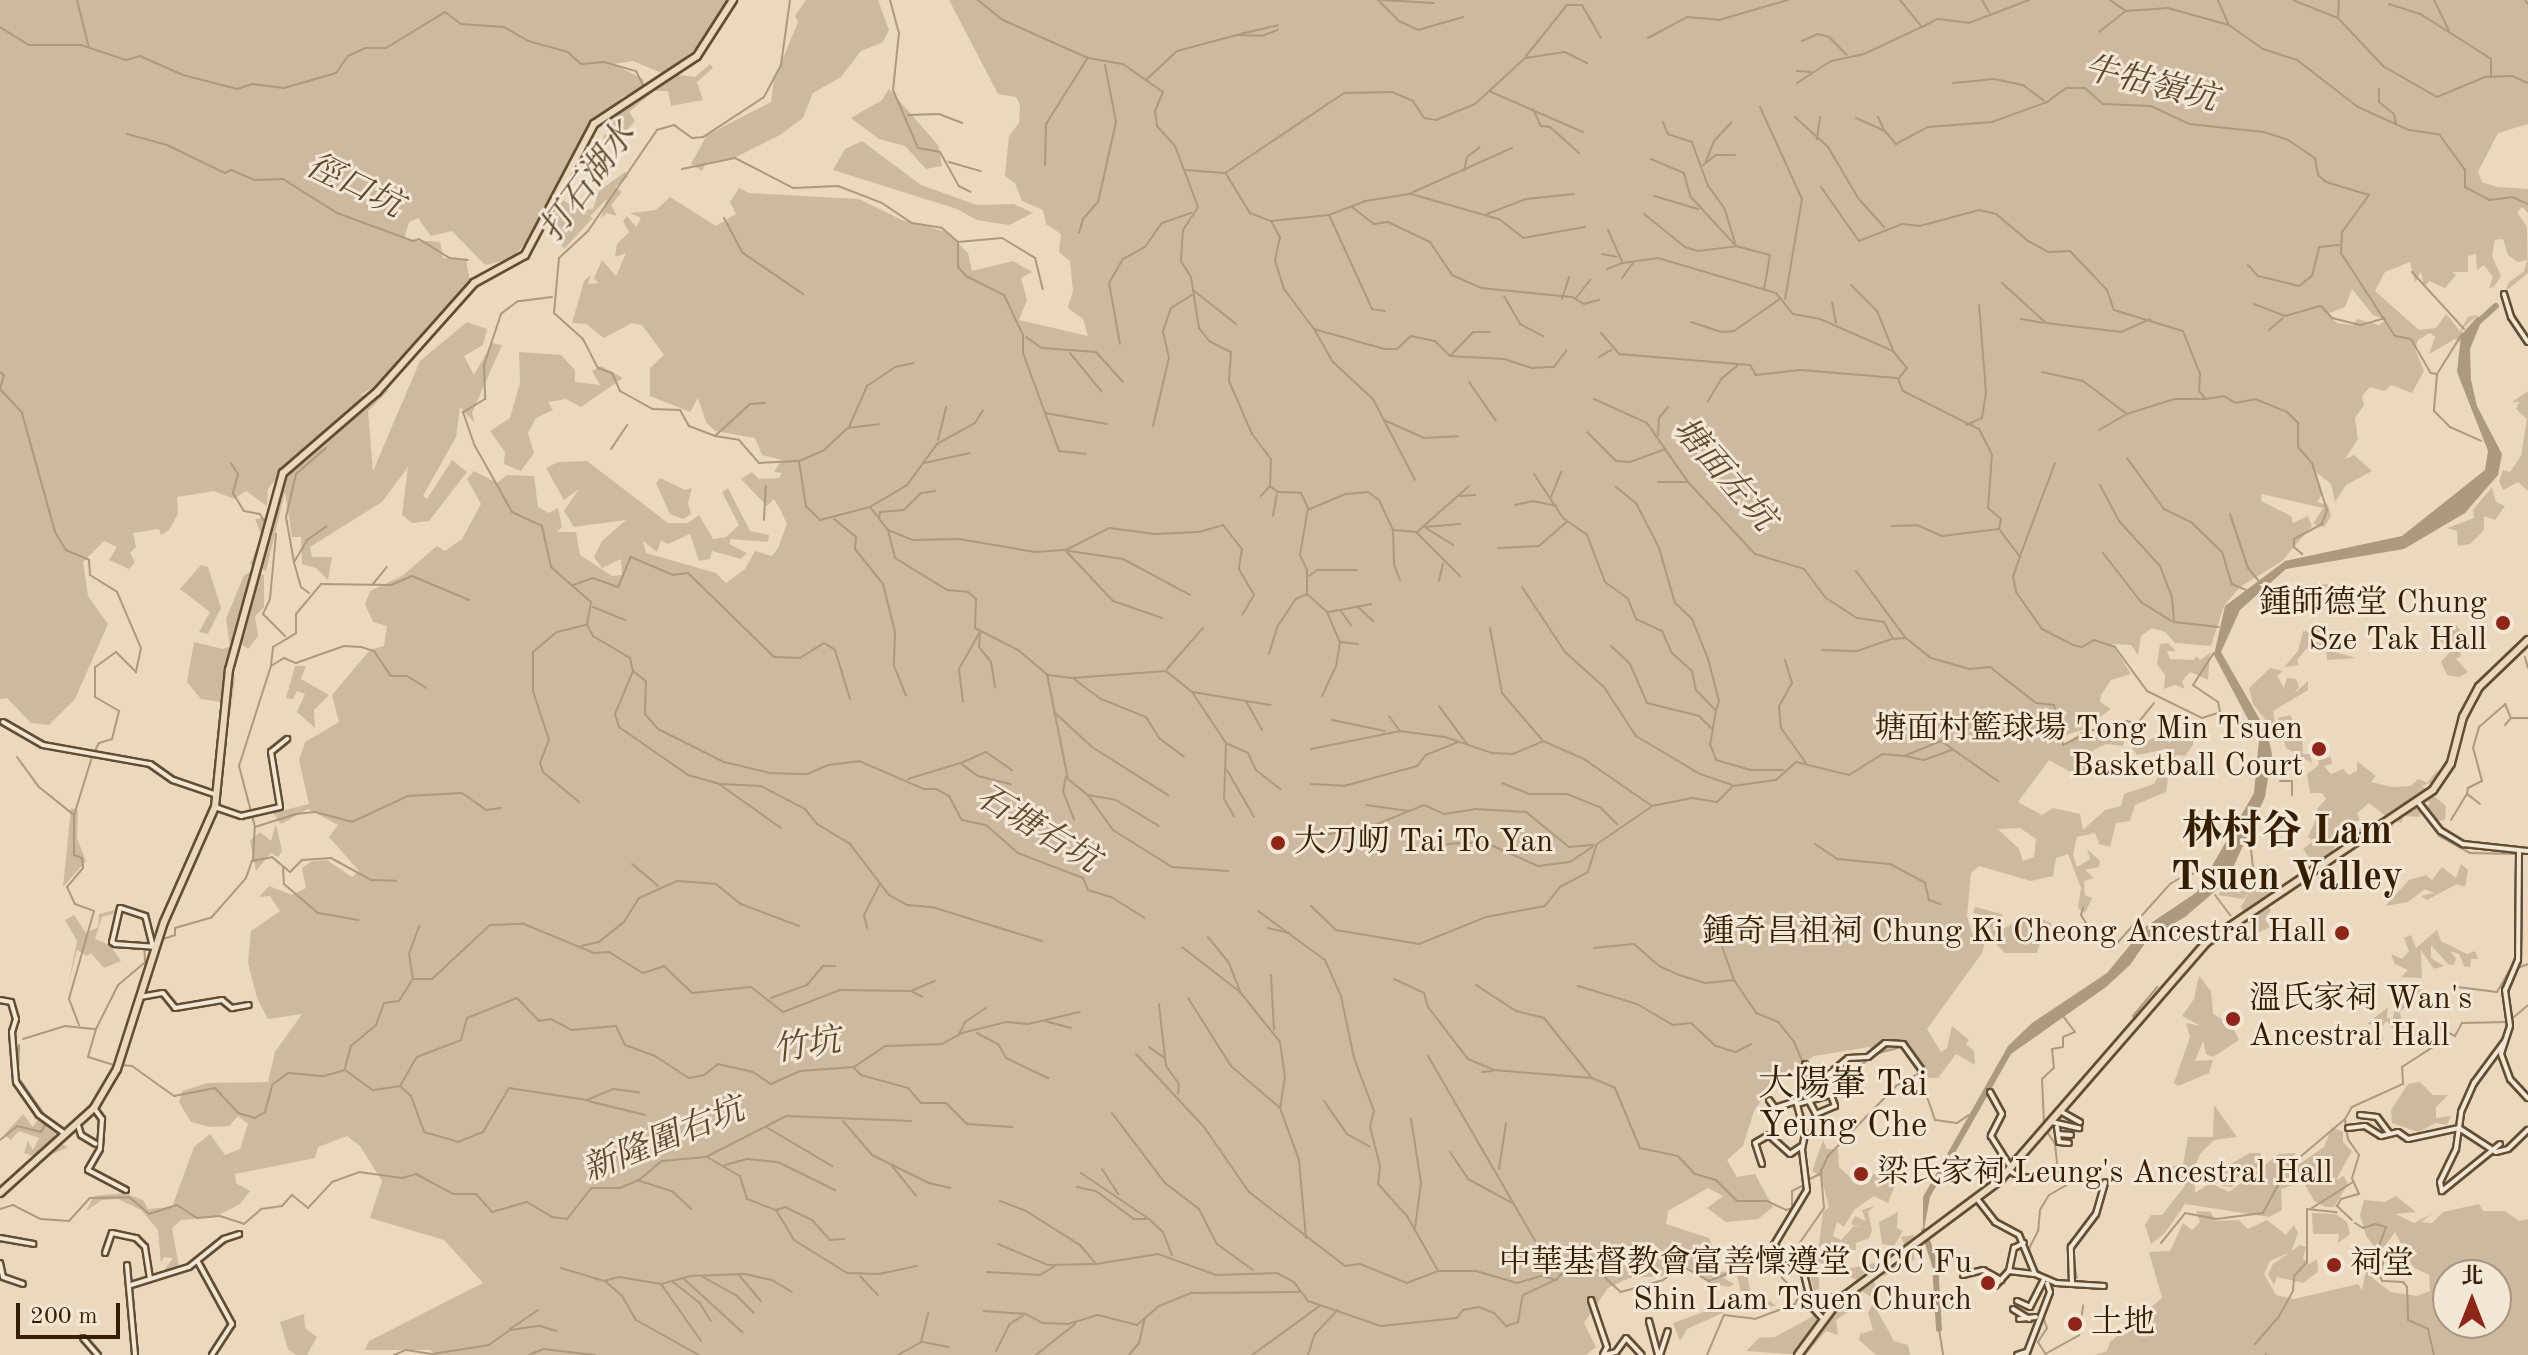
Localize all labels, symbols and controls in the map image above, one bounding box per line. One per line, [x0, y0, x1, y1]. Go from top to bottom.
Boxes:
water label: 牛牯嶺坑 [2079, 49, 2221, 121]
water label: 打石湖水 [533, 116, 645, 250]
water label: 徑口坑 [299, 146, 409, 228]
water label: 塘面左坑 [1663, 410, 1783, 540]
place label: 鍾師德堂 Chung Sze Tak Hall [2260, 586, 2487, 661]
marker: 鍾師德堂 Chung Sze Tak Hall [2494, 614, 2512, 632]
place label: 塘面村籃球場 Tong Min Tsuen Basketball Court [1874, 712, 2303, 787]
marker: 塘面村籃球場 Tong Min Tsuen Basketball Court [2310, 740, 2328, 758]
water label: 石塘右坑 [968, 777, 1106, 883]
district label: 林村谷 Lam Tsuen Valley [2159, 809, 2415, 903]
place label: 大刀屻 Tai To Yan [1294, 824, 1553, 862]
marker: 大刀屻 Tai To Yan [1269, 834, 1287, 852]
place label: 鍾奇昌祖祠 Chung Ki Cheong Ancestral Hall [1703, 914, 2326, 952]
marker: 鍾奇昌祖祠 Chung Ki Cheong Ancestral Hall [2333, 924, 2351, 942]
place label: 溫氏家祠 Wan's Ancestral Hall [2249, 982, 2472, 1057]
marker: 溫氏家祠 Wan's Ancestral Hall [2224, 1010, 2242, 1028]
water label: 竹坑 [770, 1022, 844, 1072]
district label: 大陽輋 Tai Yeung Che [1750, 1064, 1936, 1149]
water label: 新隆圍右坑 [578, 1090, 750, 1192]
place label: 梁氏家祠 Leung's Ancestral Hall [1877, 1155, 2333, 1193]
marker: 梁氏家祠 Leung's Ancestral Hall [1852, 1165, 1870, 1183]
place label: 中華基督教會富善懍遵堂 CCC Fu Shin Lam Tsuen Church [1499, 1246, 1972, 1321]
place label: 祠堂 [2350, 1246, 2414, 1284]
marker: 祠堂 [2325, 1256, 2343, 1274]
north arrow [2432, 1259, 2512, 1339]
text: 北 [2461, 1266, 2483, 1288]
marker: 中華基督教會富善懍遵堂 CCC Fu Shin Lam Tsuen Church [1979, 1274, 1997, 1292]
scale bar [20, 1287, 124, 1337]
text: 200 m [30, 1305, 98, 1329]
place label: 土地 [2091, 1305, 2155, 1343]
marker: 土地 [2066, 1315, 2084, 1333]

